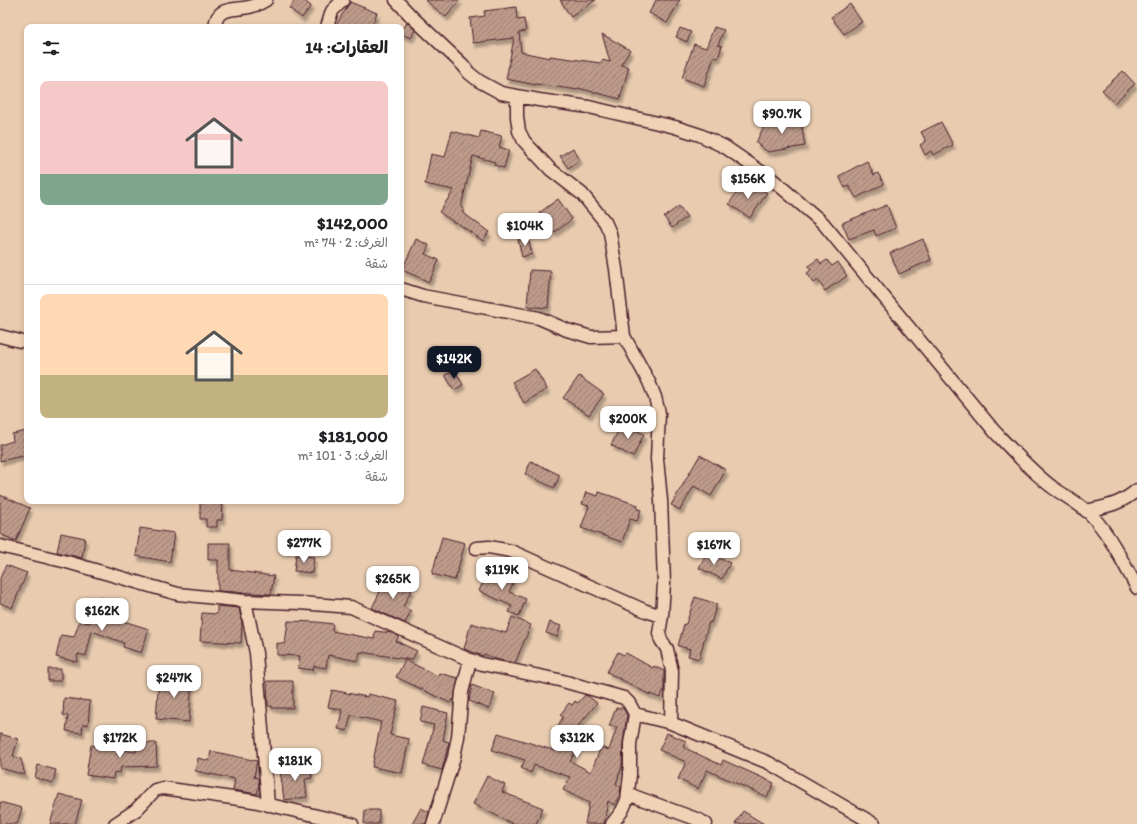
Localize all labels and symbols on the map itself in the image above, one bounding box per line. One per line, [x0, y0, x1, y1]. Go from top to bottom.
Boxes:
pin: $90.7K [749, 101, 815, 135]
pin: $156K [720, 166, 776, 200]
pin: $104K [497, 213, 553, 247]
pin: $142K [426, 346, 482, 380]
pin: $200K [600, 406, 656, 440]
pin: $277K [276, 530, 332, 564]
pin: $167K [686, 532, 742, 566]
pin: $119K [474, 557, 530, 591]
pin: $265K [365, 566, 421, 600]
pin: $162K [74, 598, 130, 632]
pin: $247K [146, 665, 202, 699]
pin: $172K [92, 725, 148, 759]
pin: $312K [549, 725, 605, 759]
pin: $181K [267, 748, 323, 782]

